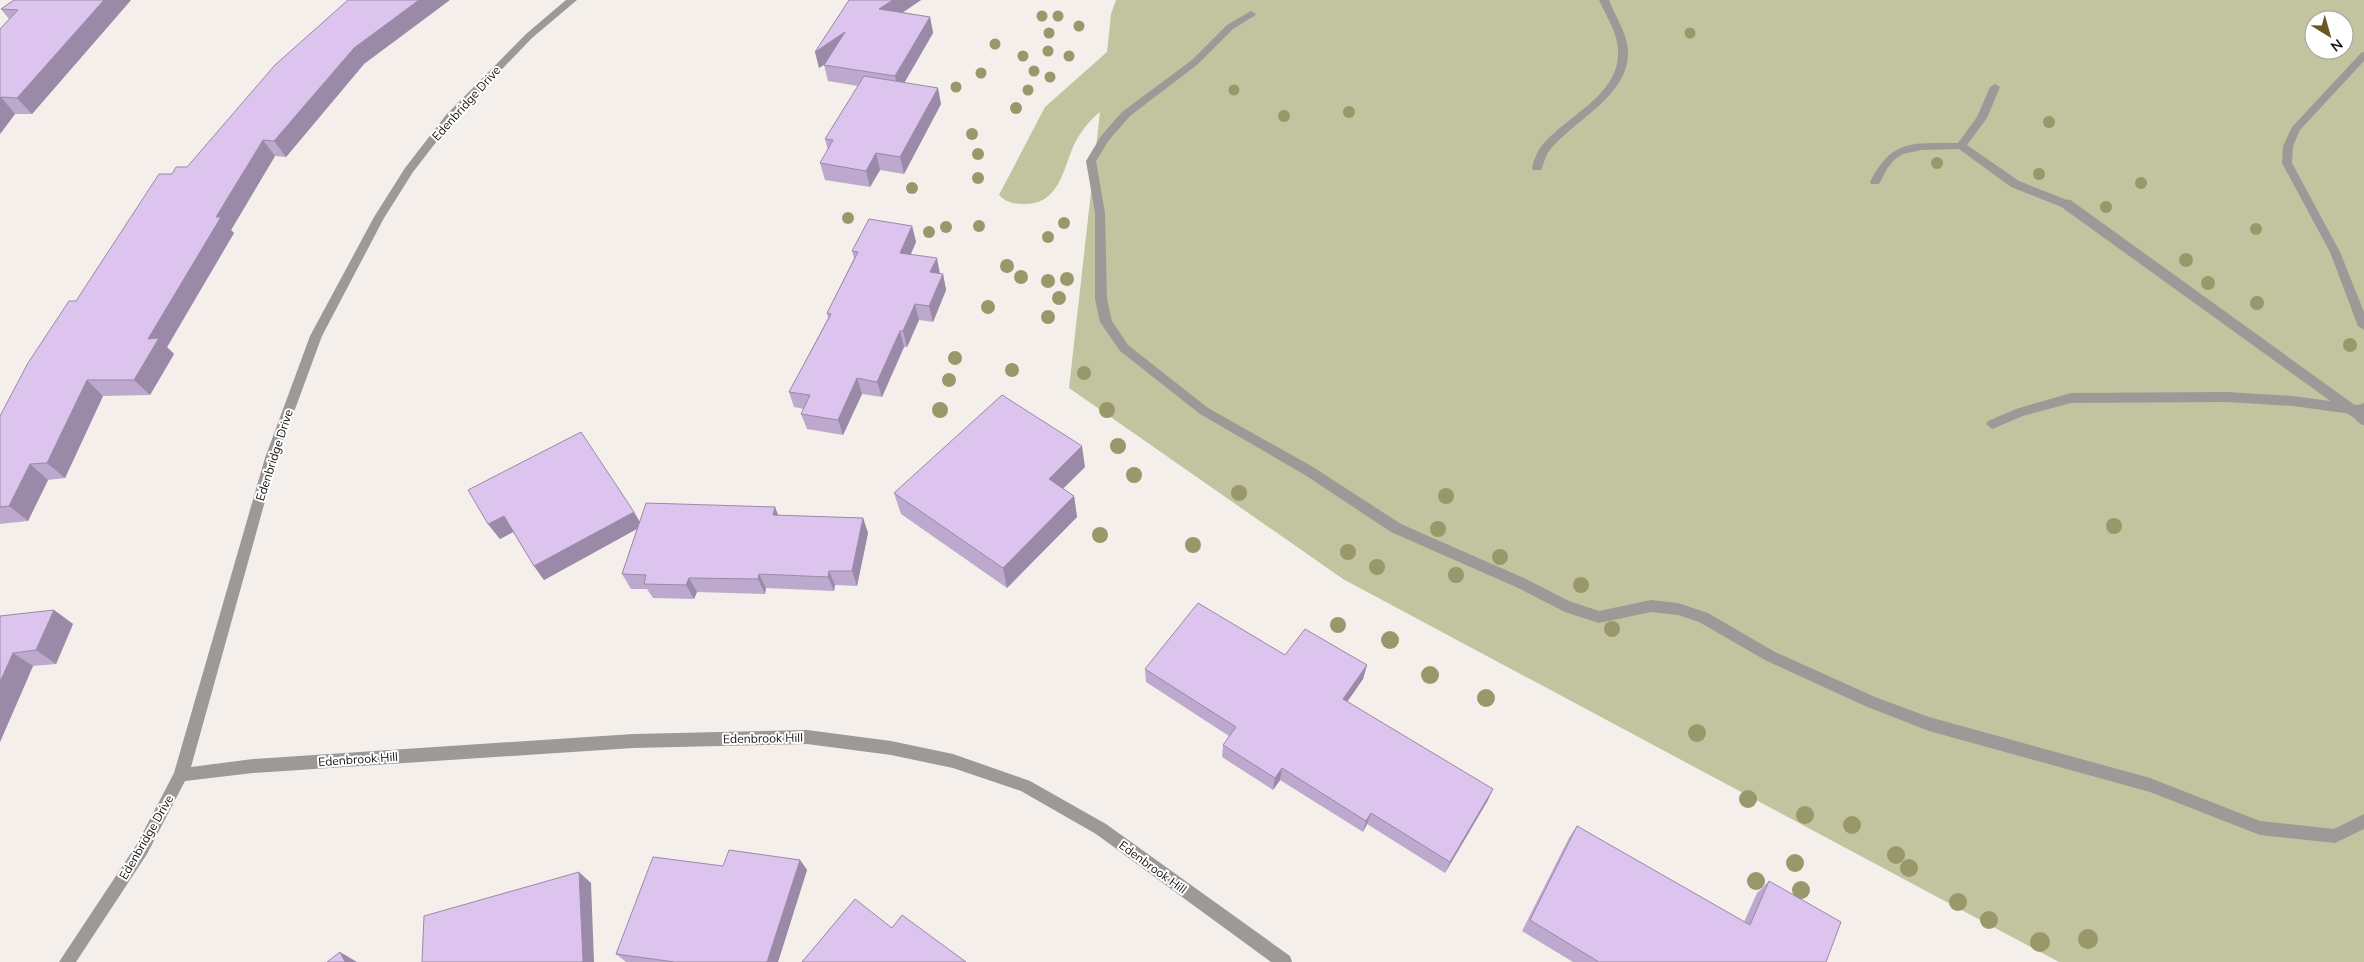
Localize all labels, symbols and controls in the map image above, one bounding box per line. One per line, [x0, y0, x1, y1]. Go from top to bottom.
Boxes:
north arrow [2304, 10, 2354, 60]
text: N [2327, 35, 2346, 56]
street label: Edenbridge Drive [429, 63, 503, 143]
street label: Edenbridge Drive [252, 407, 296, 503]
street label: Edenbrook Hill [723, 730, 803, 746]
street label: Edenbrook Hill [318, 749, 398, 769]
street label: Edenbridge Drive [116, 792, 176, 882]
street label: Edenbrook Hill [1116, 837, 1190, 897]

